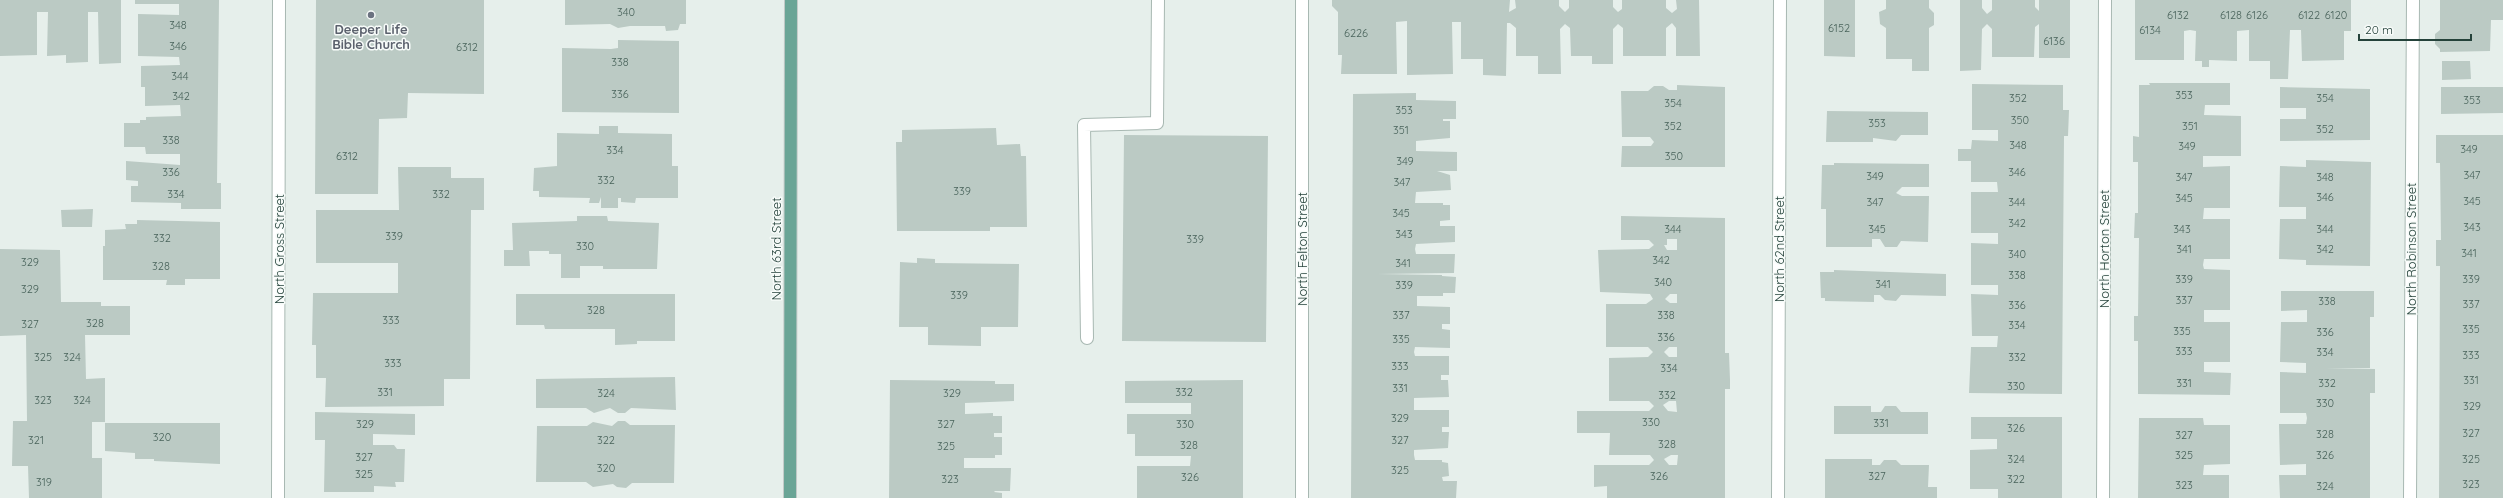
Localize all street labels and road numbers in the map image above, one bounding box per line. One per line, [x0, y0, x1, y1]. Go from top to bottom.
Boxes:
street label: North Robinson Street [2403, 183, 2419, 315]
street label: North Horton Street [2096, 190, 2112, 308]
street label: North Felton Street [1294, 192, 1310, 306]
street label: North Gross Street [271, 194, 287, 304]
street label: North 62nd Street [1771, 196, 1787, 302]
street label: North 63rd Street [768, 197, 784, 301]

